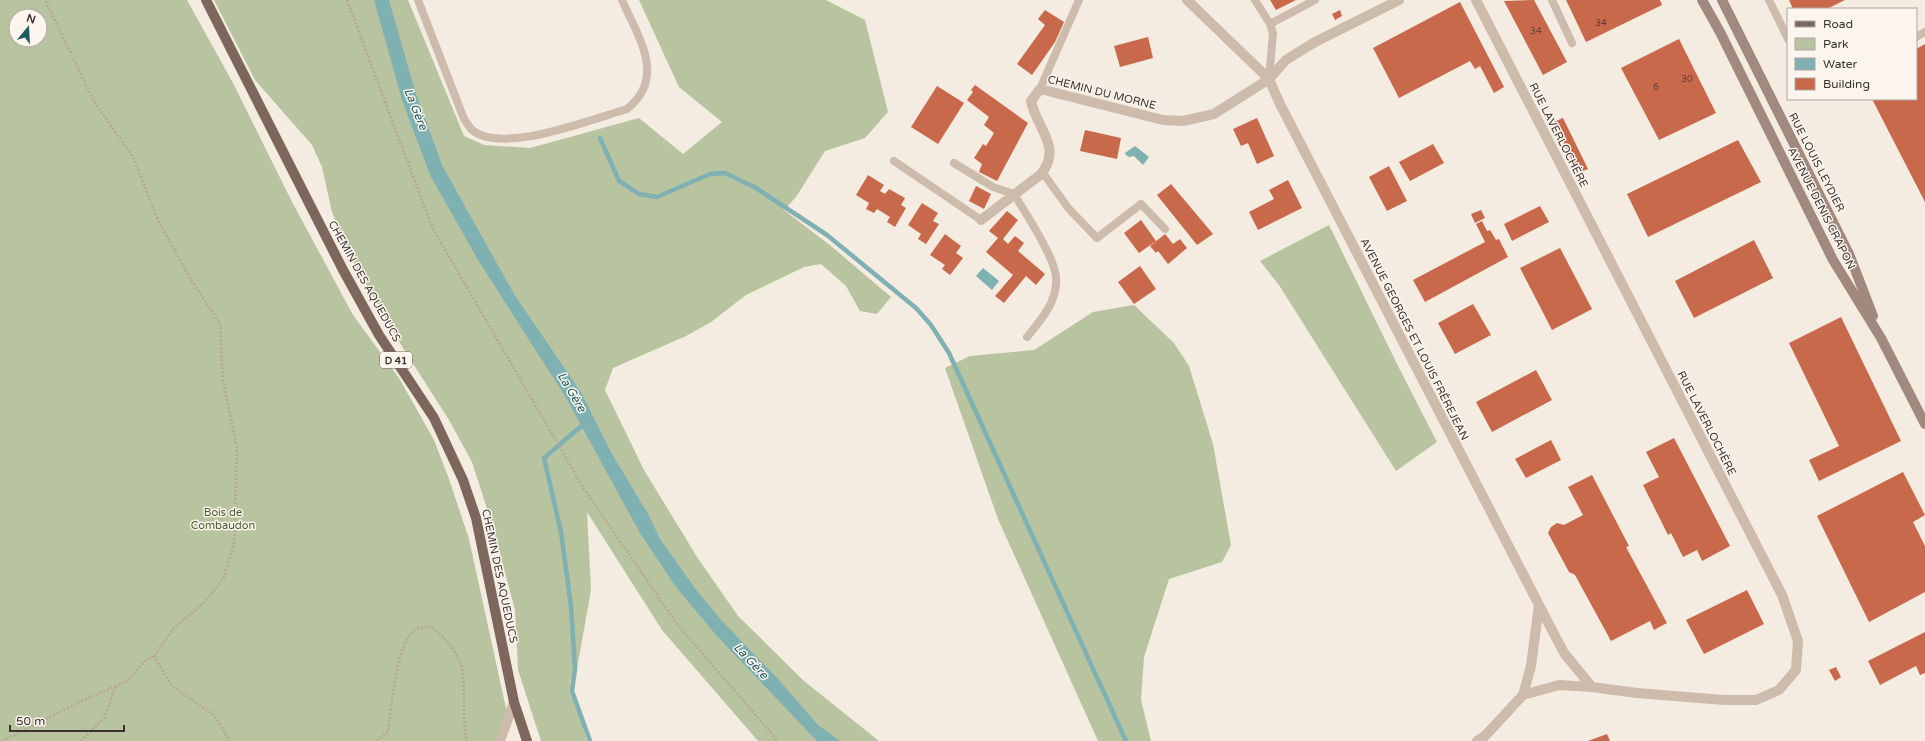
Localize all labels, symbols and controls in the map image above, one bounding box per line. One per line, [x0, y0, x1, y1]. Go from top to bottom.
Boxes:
north arrow [8, 8, 48, 48]
legend [1787, 8, 1917, 100]
text: N [25, 11, 37, 27]
text: Road [1823, 17, 1853, 31]
house number: 34 [1595, 18, 1607, 29]
house number: 34 [1530, 26, 1542, 37]
text: Park [1823, 37, 1849, 51]
text: Water [1823, 57, 1858, 71]
street label: CHEMIN DU MORNE [1046, 73, 1157, 112]
house number: 30 [1681, 74, 1693, 85]
text: Building [1823, 77, 1870, 91]
street label: RUE LAVERLOCHÈRE [1527, 80, 1591, 190]
house number: 6 [1653, 82, 1659, 93]
water label: La Gère [401, 86, 431, 133]
street label: RUE LOUIS LEYDIER [1786, 111, 1847, 214]
street label: AVENUE DENIS CRAPON [1785, 145, 1858, 271]
street label: CHEMIN DES AQUEDUCS [326, 218, 403, 344]
street label: AVENUE GEORGES ET LOUIS FRÊREJEAN [1358, 236, 1471, 442]
road number: D 41 [380, 352, 412, 368]
street label: RUE LAVERLOCHÈRE [1675, 368, 1739, 478]
water label: La Gère [555, 370, 590, 415]
park label: Bois de Combaudon [191, 506, 255, 532]
street label: CHEMIN DES AQUEDUCS [479, 508, 520, 645]
water label: La Gère [731, 640, 772, 683]
scale bar [10, 707, 124, 733]
text: 50 m [16, 714, 45, 728]

